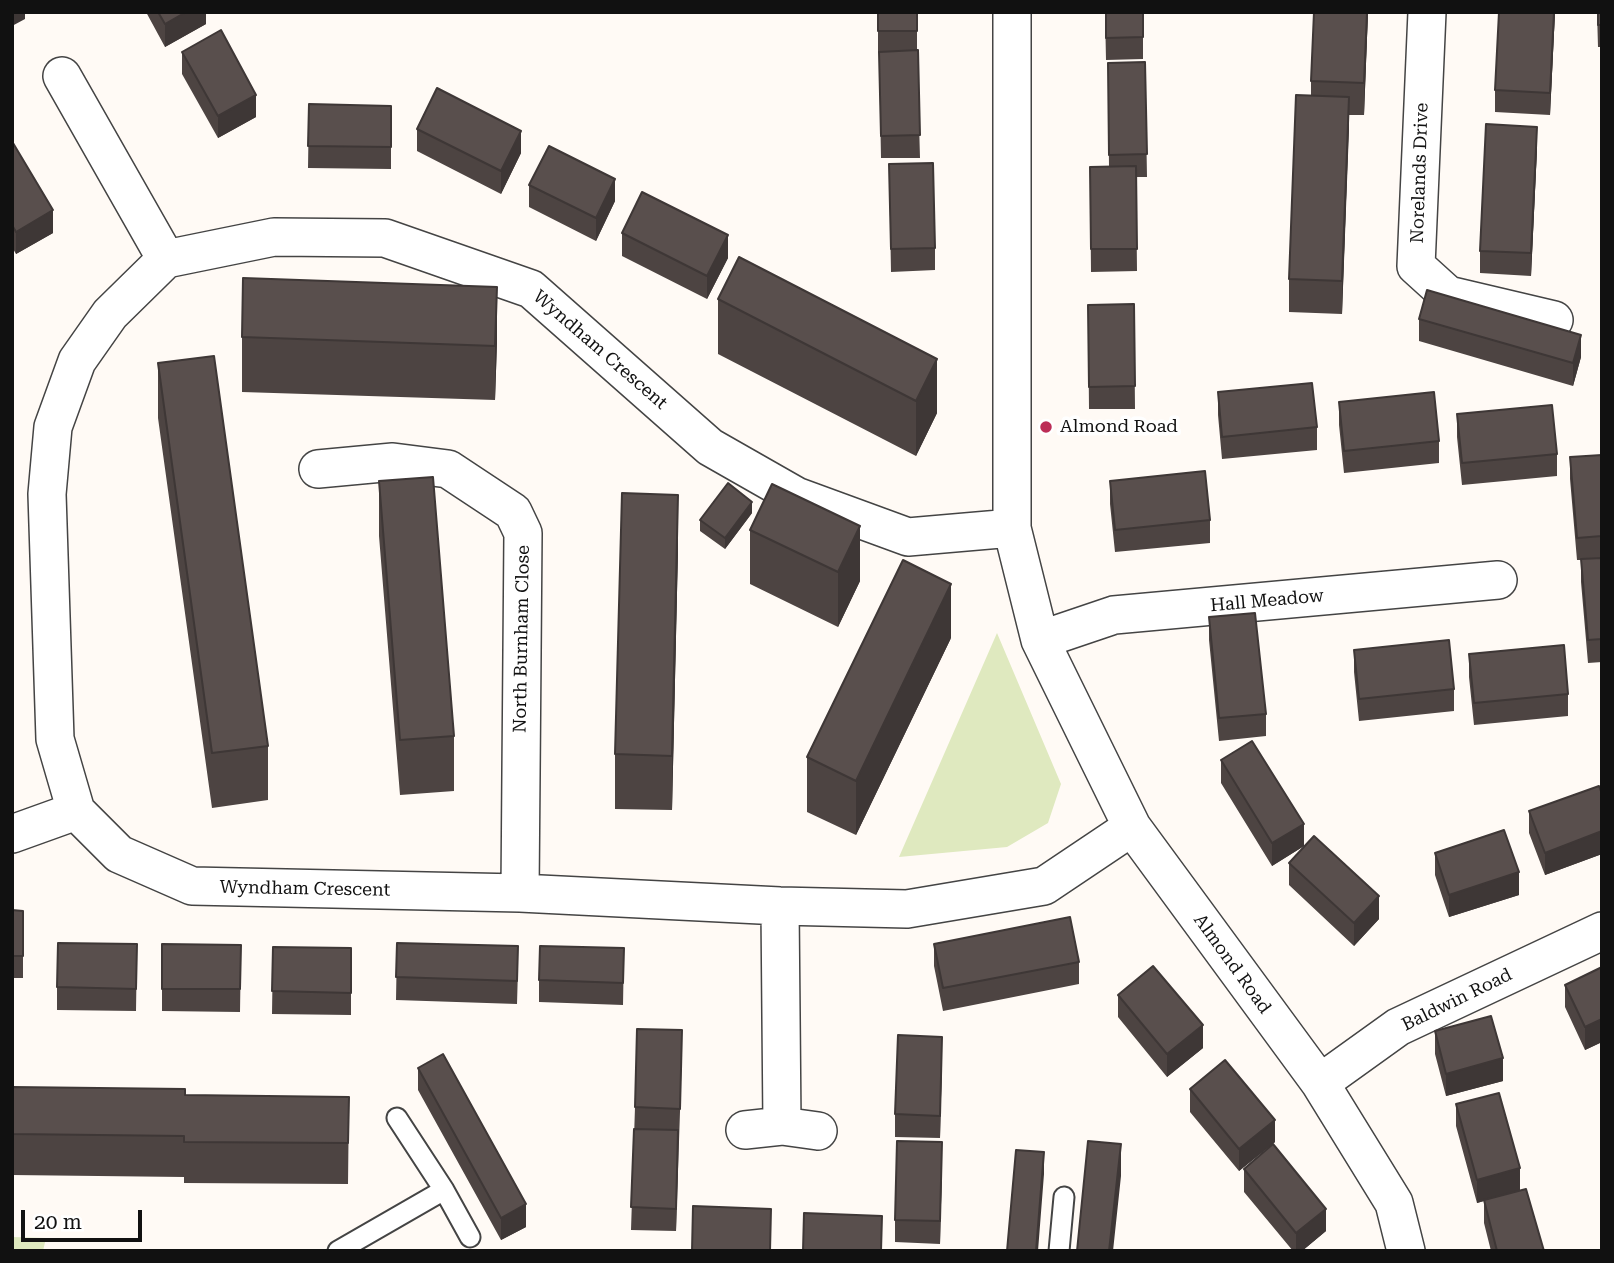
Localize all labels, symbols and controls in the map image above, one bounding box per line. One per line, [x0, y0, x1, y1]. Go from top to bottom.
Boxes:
street label: Norelands Drive [1407, 102, 1433, 244]
street label: Wyndham Crescent [528, 286, 672, 414]
place label: Almond Road [1060, 416, 1178, 438]
marker: Almond Road [1038, 419, 1054, 435]
street label: North Burnham Close [510, 545, 534, 733]
street label: Hall Meadow [1209, 585, 1325, 617]
street label: Wyndham Crescent [219, 877, 391, 901]
street label: Almond Road [1189, 910, 1275, 1018]
street label: Baldwin Road [1398, 964, 1516, 1036]
scale bar [24, 1196, 145, 1240]
text: 20 m [34, 1210, 82, 1234]

